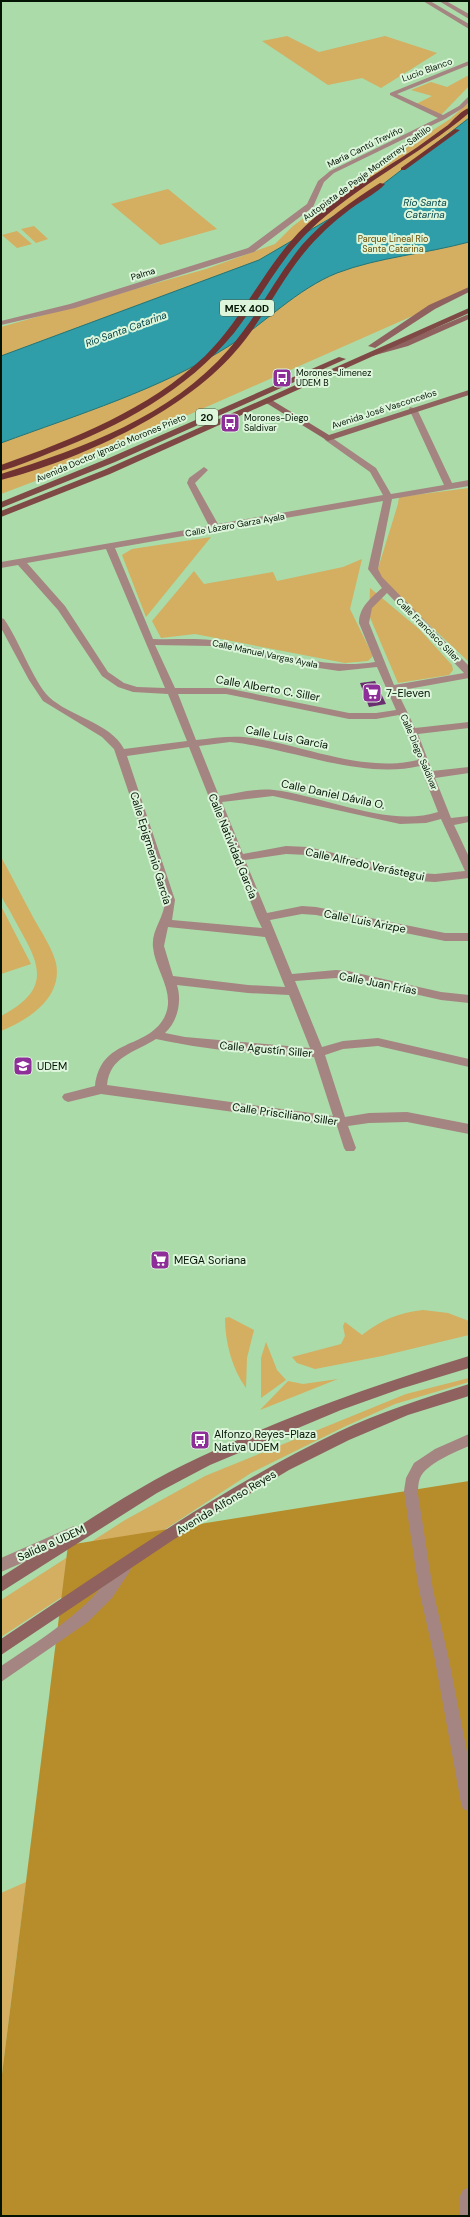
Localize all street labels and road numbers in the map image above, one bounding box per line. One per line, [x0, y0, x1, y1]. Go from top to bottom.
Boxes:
street label: Lucio Blanco [400, 55, 454, 85]
street label: Autopista de Peaje Monterrey-Saltillo [301, 122, 433, 224]
street label: María Cantú Treviño [325, 123, 405, 171]
street label: Palma [129, 265, 157, 283]
road number: MEX 40D [220, 300, 274, 316]
street label: Avenida José Vasconcelos [330, 386, 439, 432]
road number: 20 [196, 409, 218, 425]
street label: Avenida Doctor Ignacio Morones Prieto [34, 411, 188, 485]
street label: Calle Lázaro Garza Ayala [184, 510, 286, 540]
street label: Calle Francisco Siller [393, 595, 463, 665]
street label: Calle Manuel Vargas Ayala [211, 637, 319, 671]
street label: Calle Alberto C. Siller [215, 672, 321, 704]
street label: Calle Diego Saldívar [398, 712, 441, 792]
street label: Calle Luis García [244, 722, 330, 752]
street label: Calle Daniel Dávila O. [280, 776, 386, 812]
street label: Calle Epigmenio García [127, 790, 175, 906]
street label: Calle Natividad García [205, 791, 261, 901]
street label: Calle Alfredo Verástegui [304, 845, 426, 883]
street label: Calle Luis Arizpe [323, 906, 407, 936]
street label: Calle Juan Frías [338, 969, 418, 997]
street label: Calle Agustín Siller [219, 1038, 313, 1060]
street label: Calle Prisciliano Siller [231, 1100, 339, 1128]
street label: Avenida Alfonso Reyes [174, 1467, 278, 1537]
street label: Salida a UDEM [15, 1522, 87, 1564]

